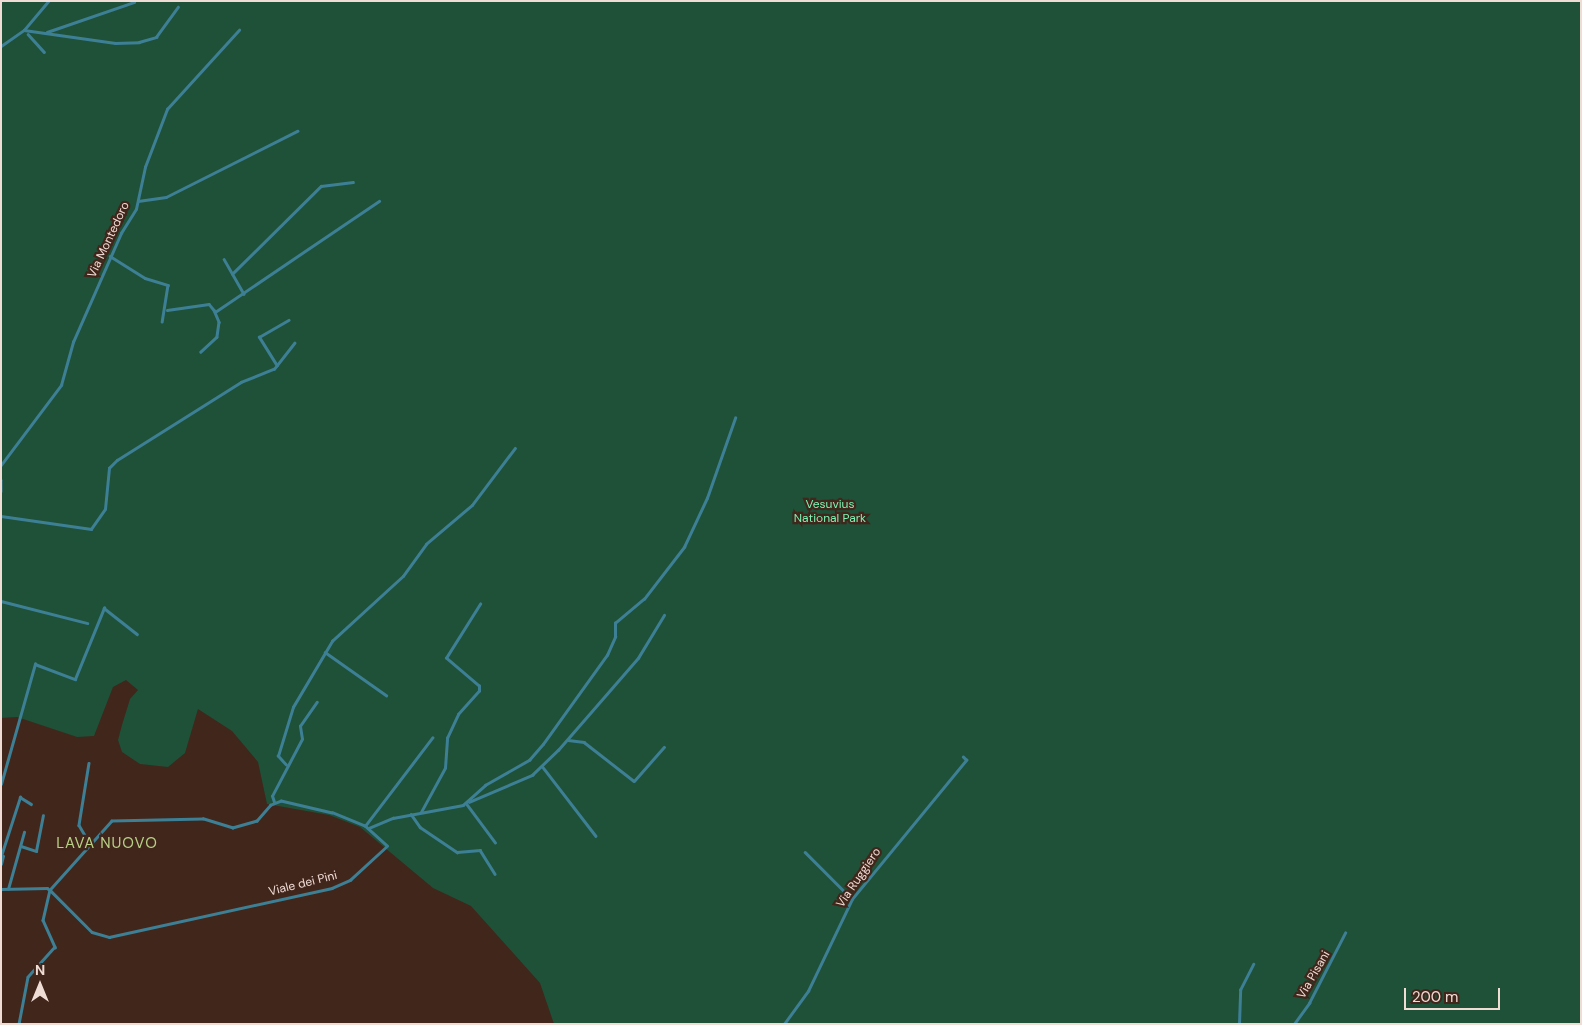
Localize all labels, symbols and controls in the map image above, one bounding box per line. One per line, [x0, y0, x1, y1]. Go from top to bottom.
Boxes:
street label: Via Montedoro [85, 200, 133, 280]
park label: Vesuvius National Park [794, 498, 866, 526]
district label: LAVA NUOVO [55, 835, 159, 853]
street label: Via Ruggiero [834, 845, 884, 911]
street label: Viale dei Pini [267, 869, 339, 899]
street label: Via Pisani [1295, 949, 1333, 1001]
north arrow [15, 960, 65, 1010]
text: N [35, 961, 45, 979]
scale bar [1407, 978, 1503, 1010]
text: 200 m [1412, 987, 1458, 1007]

